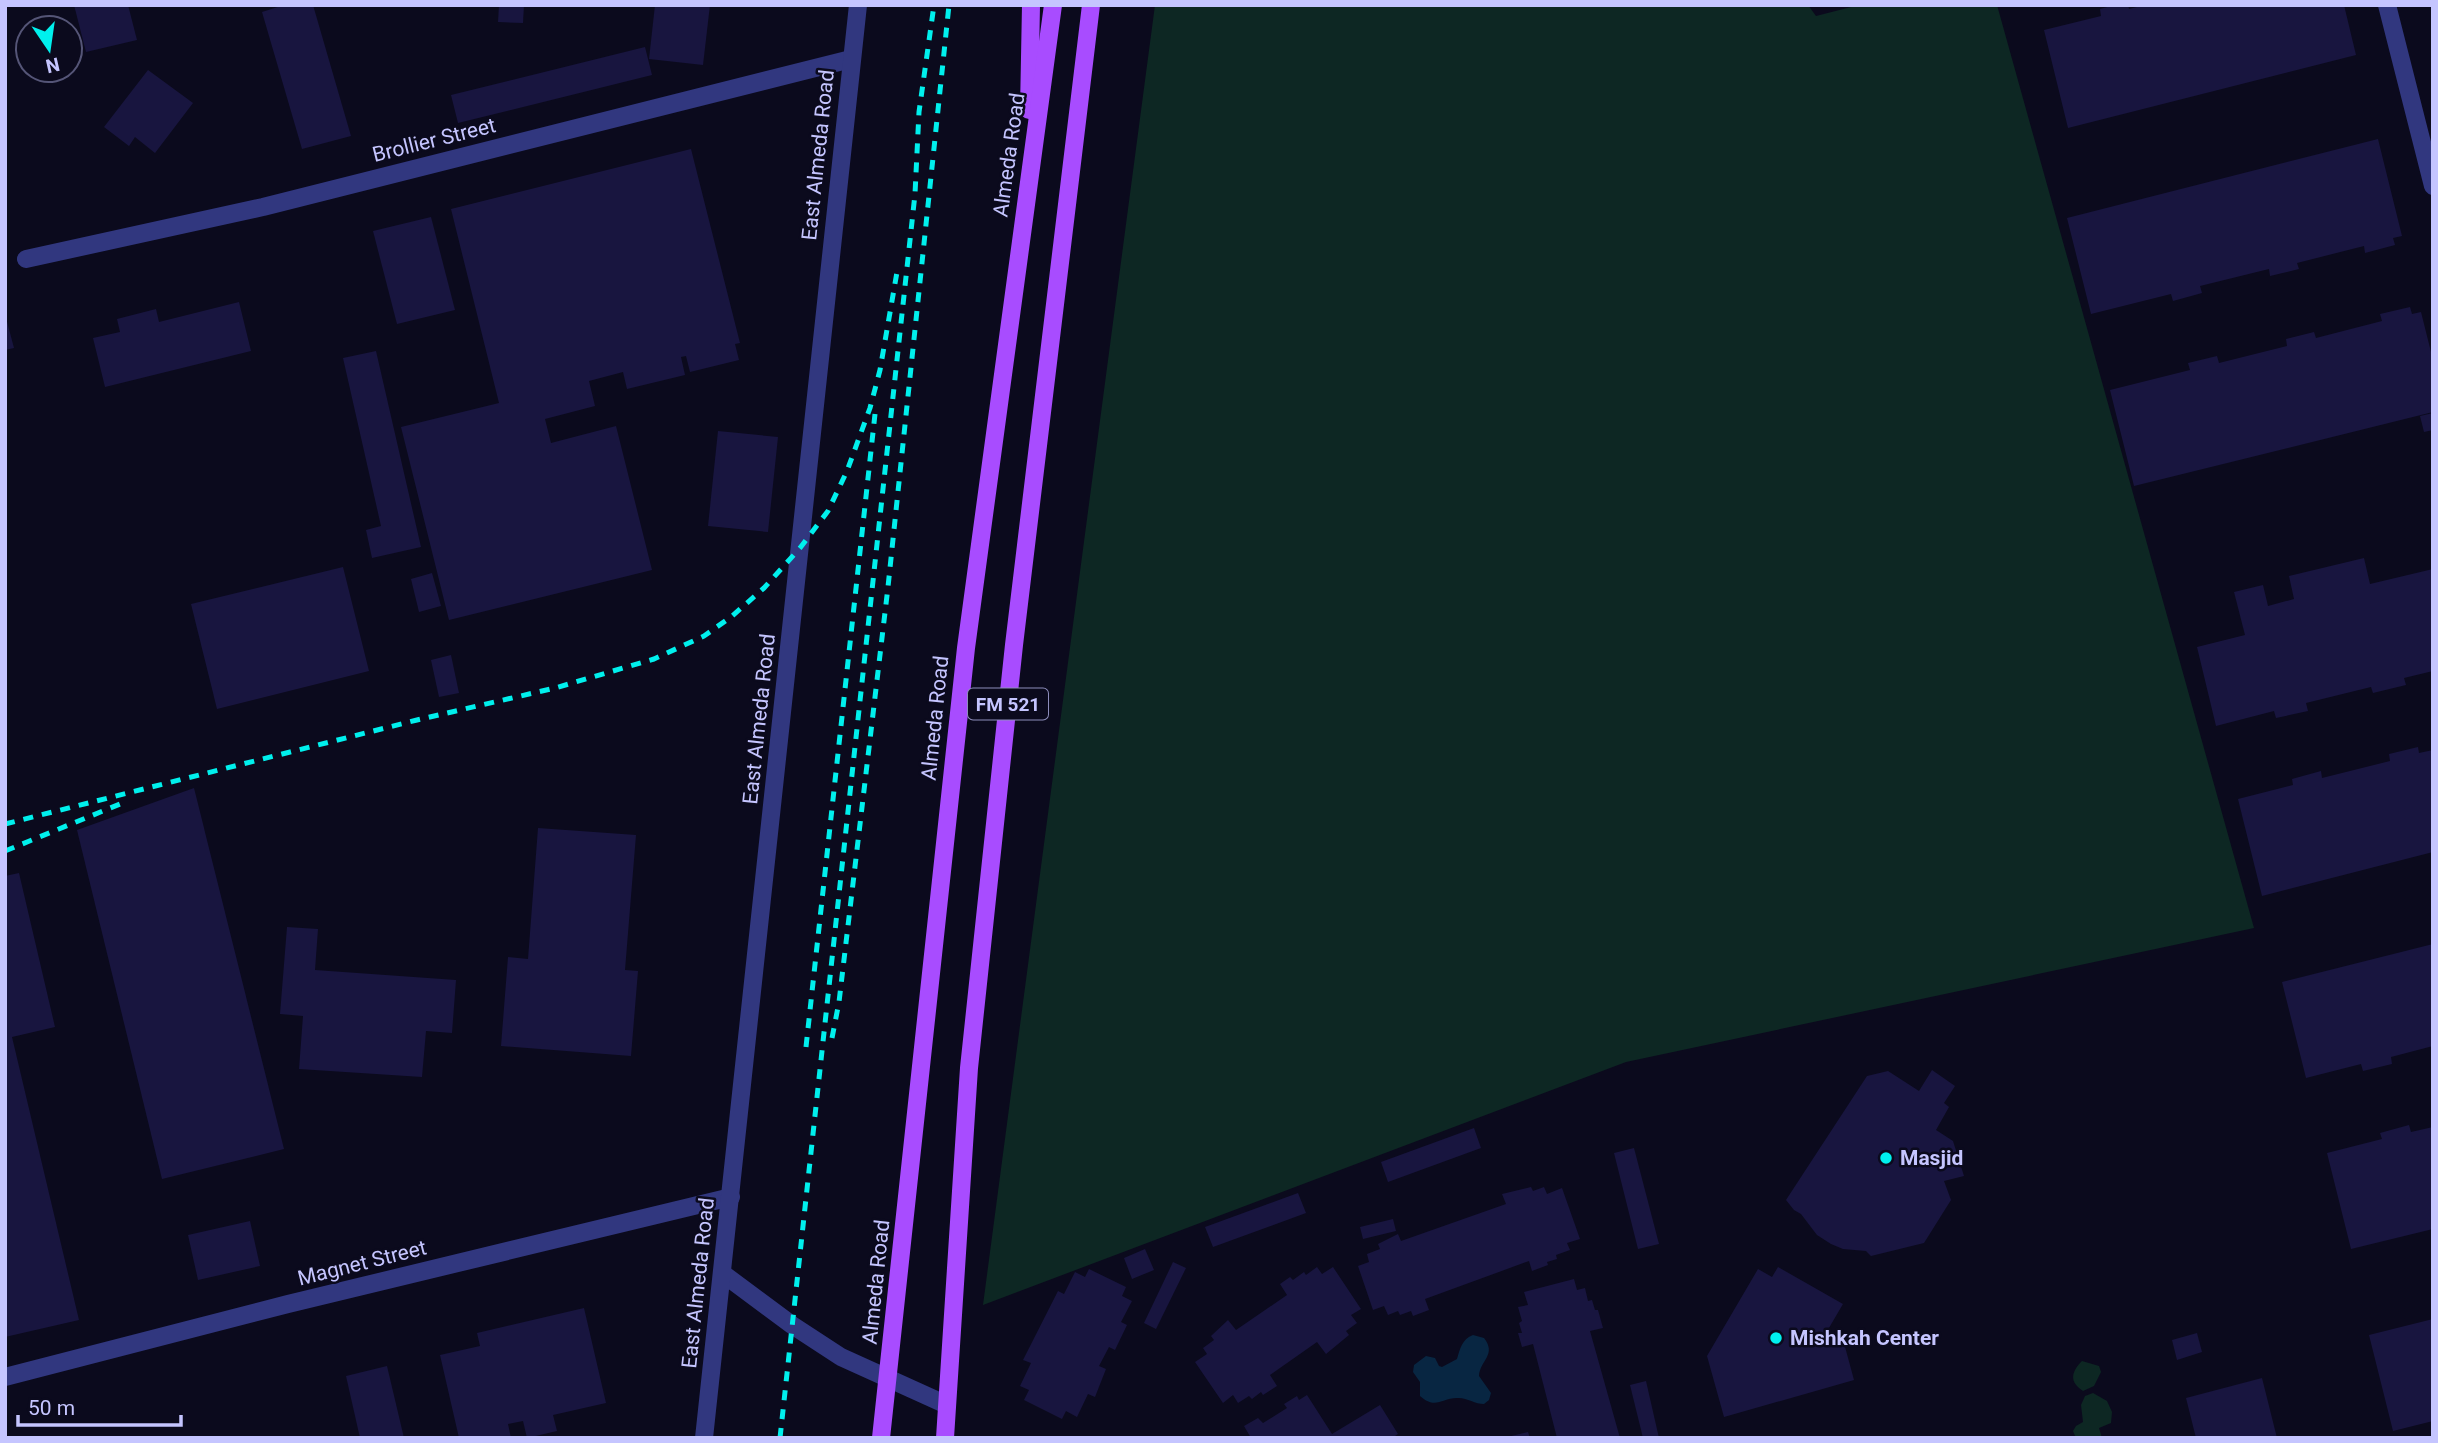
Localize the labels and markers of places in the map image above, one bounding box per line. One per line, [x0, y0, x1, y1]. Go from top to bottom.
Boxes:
place label: Masjid [1900, 1146, 1963, 1170]
marker: Masjid [1878, 1150, 1894, 1166]
place label: Mishkah Center [1790, 1326, 1939, 1350]
marker: Mishkah Center [1768, 1330, 1784, 1346]

